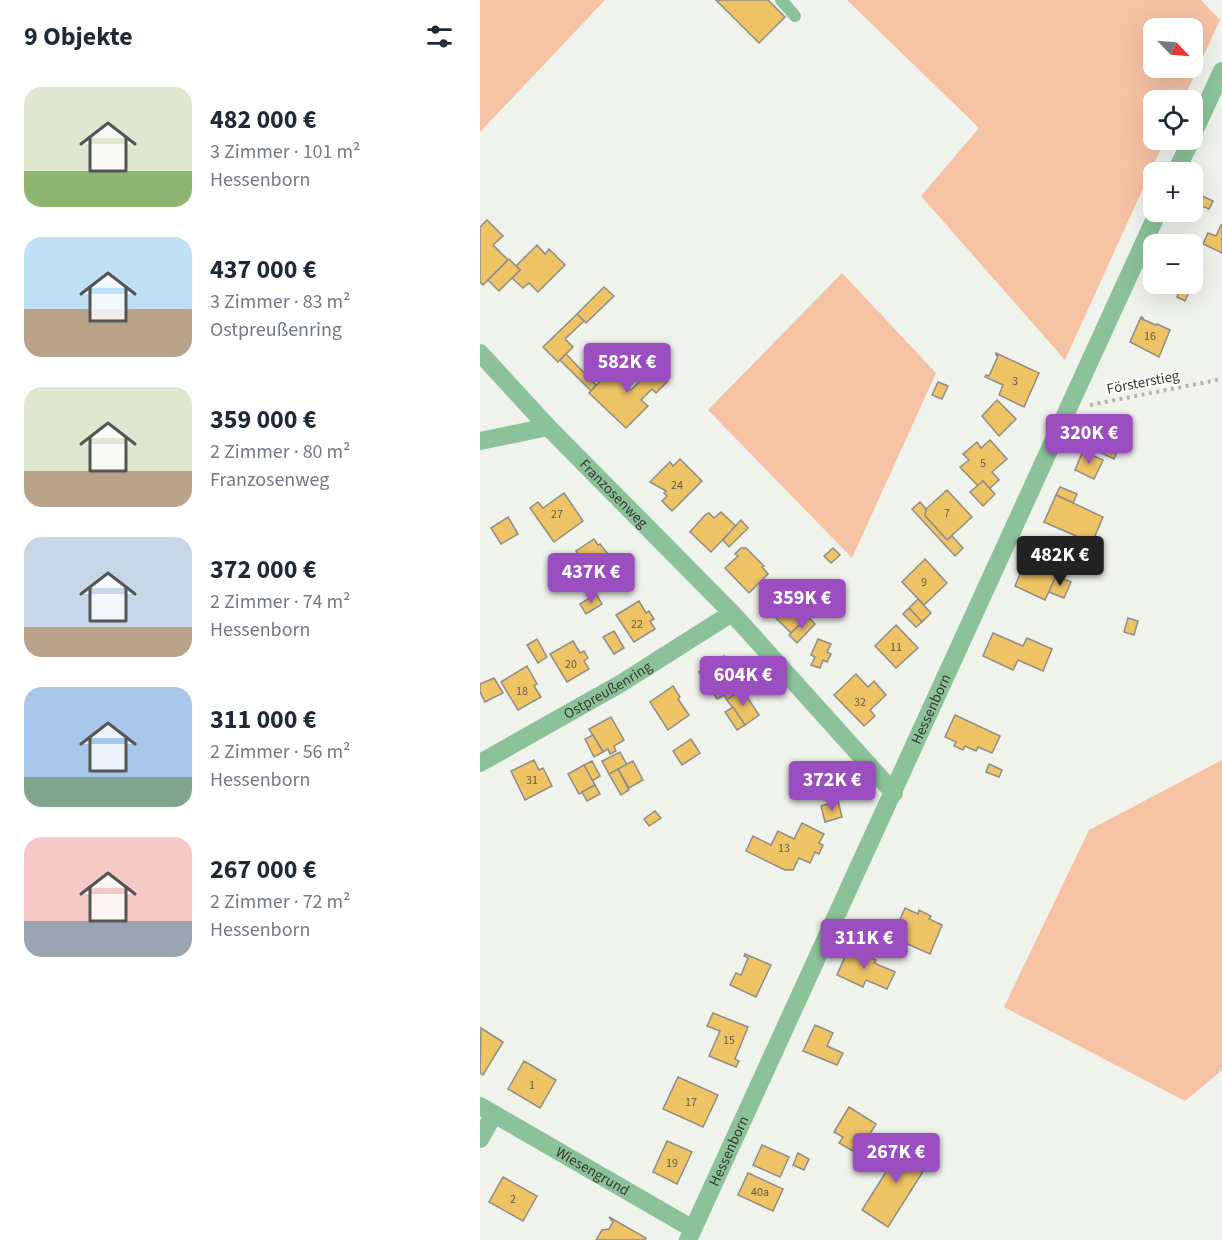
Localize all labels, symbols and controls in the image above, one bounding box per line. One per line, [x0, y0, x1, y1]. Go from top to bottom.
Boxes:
text: 9 Objekte [24, 18, 133, 55]
north arrow [1143, 18, 1203, 78]
map controls [1143, 18, 1203, 294]
icon: filters [423, 20, 456, 53]
button: locate [1143, 90, 1203, 150]
text: 482 000 € [210, 101, 317, 138]
icon: home [72, 111, 144, 183]
text: 3 Zimmer · 101 m² [210, 138, 360, 166]
button: + [1143, 162, 1203, 222]
text: Hessenborn [210, 166, 310, 194]
button: − [1143, 234, 1203, 294]
text: 437 000 € [210, 251, 317, 288]
icon: home [72, 261, 144, 333]
text: 3 Zimmer · 83 m² [210, 288, 350, 316]
text: Ostpreußenring [210, 316, 342, 344]
house number: 16 [1144, 328, 1156, 345]
pin: 582K € [578, 343, 676, 394]
text: 582K € [598, 348, 656, 376]
street label: Försterstieg [1105, 365, 1182, 400]
house number: 3 [1012, 373, 1018, 390]
text: 359 000 € [210, 401, 317, 438]
icon: home [72, 411, 144, 483]
pin: 320K € [1040, 414, 1138, 465]
text: 320K € [1060, 419, 1118, 447]
text: 2 Zimmer · 80 m² [210, 438, 350, 466]
street label: Franzosenweg [574, 455, 653, 533]
house number: 5 [980, 455, 986, 472]
text: Franzosenweg [210, 466, 329, 494]
house number: 24 [671, 477, 683, 494]
house number: 7 [944, 505, 950, 522]
house number: 27 [551, 506, 563, 523]
pin: 482K € [1011, 536, 1109, 587]
text: 482K € [1031, 541, 1089, 569]
text: 372 000 € [210, 551, 317, 588]
pin: 437K € [542, 553, 640, 604]
text: 437K € [562, 558, 620, 586]
icon: home [72, 561, 144, 633]
house number: 9 [921, 574, 927, 591]
pin: 359K € [753, 579, 851, 630]
text: 359K € [773, 584, 831, 612]
text: 2 Zimmer · 74 m² [210, 588, 350, 616]
text: Hessenborn [210, 616, 310, 644]
house number: 22 [631, 616, 643, 633]
house number: 11 [890, 639, 902, 656]
street label: Ostpreußenring [560, 656, 656, 725]
house number: 20 [565, 656, 577, 673]
pin: 604K € [694, 656, 792, 707]
text: 604K € [714, 661, 772, 689]
street label: Hessenborn [906, 670, 957, 748]
house number: 18 [516, 683, 528, 700]
house number: 32 [854, 694, 866, 711]
text: 311 000 € [210, 701, 317, 738]
icon: home [72, 711, 144, 783]
text: 2 Zimmer · 56 m² [210, 738, 350, 766]
pin: 372K € [783, 761, 881, 812]
text: Hessenborn [210, 766, 310, 794]
text: 372K € [803, 766, 861, 794]
house number: 31 [526, 772, 538, 789]
house number: 13 [778, 840, 790, 857]
text: 267 000 € [210, 851, 317, 888]
icon: home [72, 861, 144, 933]
text: 2 Zimmer · 72 m² [210, 888, 350, 916]
text: Hessenborn [210, 916, 310, 944]
pin: 311K € [815, 919, 913, 970]
text: 311K € [835, 924, 893, 952]
house number: 15 [723, 1032, 735, 1049]
house number: 1 [529, 1077, 535, 1094]
house number: 17 [685, 1094, 697, 1111]
street label: Hessenborn [704, 1112, 754, 1190]
pin: 267K € [847, 1133, 945, 1184]
text: 267K € [867, 1138, 925, 1166]
street label: Wiesengrund [551, 1142, 633, 1201]
house number: 19 [666, 1155, 678, 1172]
house number: 40a [751, 1184, 769, 1201]
house number: 2 [510, 1191, 516, 1208]

